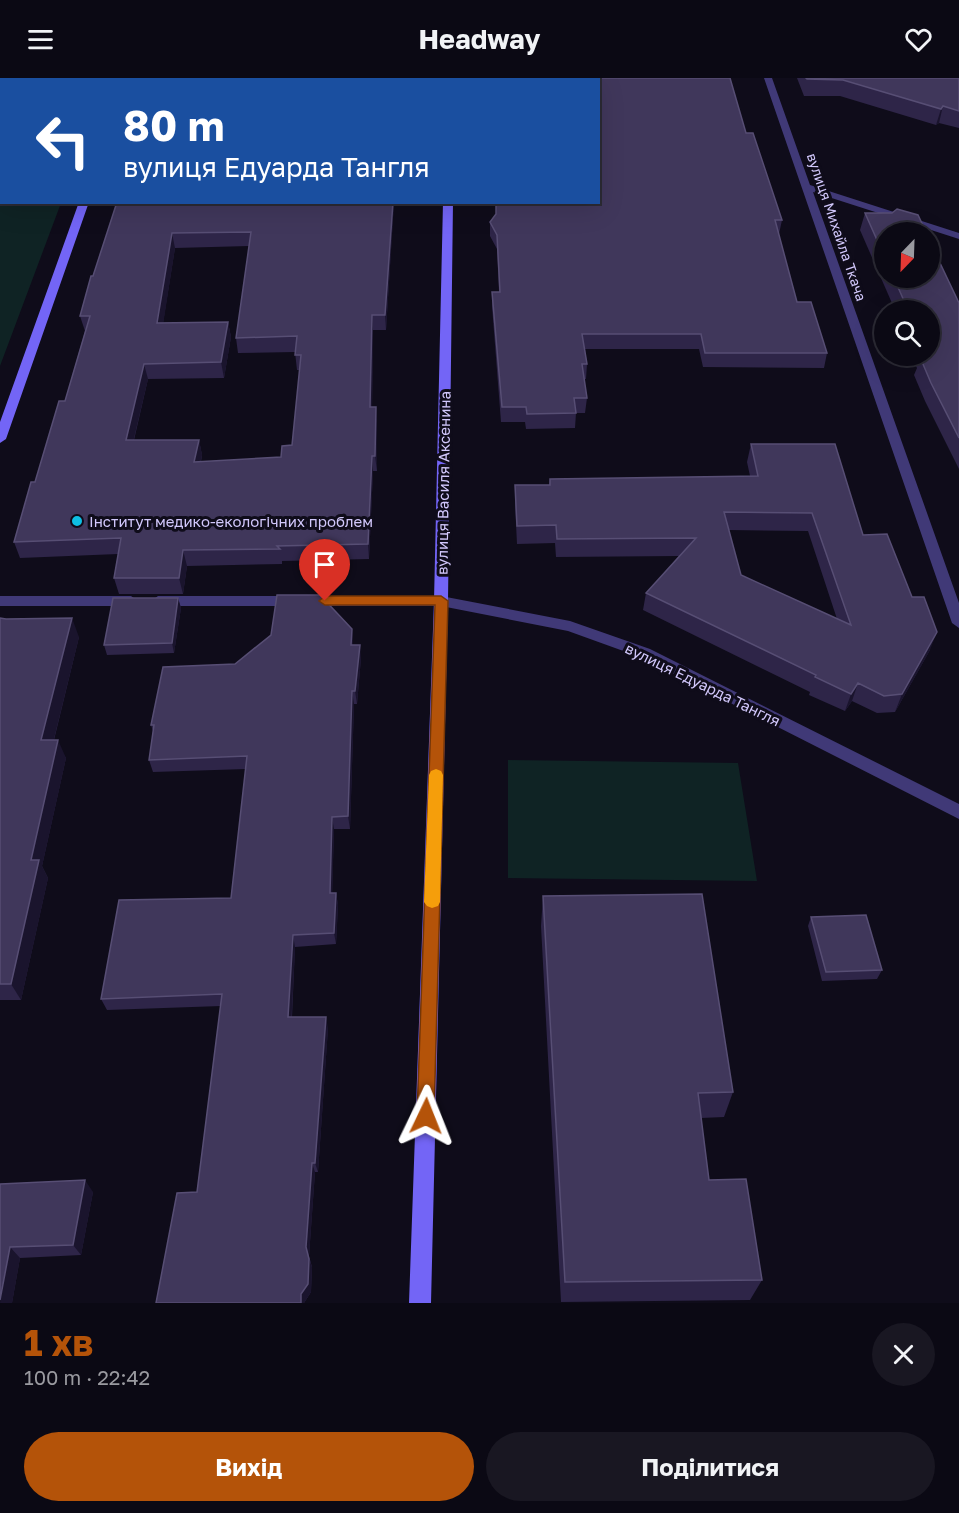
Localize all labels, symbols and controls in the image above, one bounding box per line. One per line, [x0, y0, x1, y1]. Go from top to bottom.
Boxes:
icon: menu [24, 23, 57, 56]
text: Headway [419, 23, 540, 55]
icon: heart [902, 23, 935, 56]
text: 80 m [123, 100, 224, 150]
icon: left [24, 102, 102, 180]
text: вулиця Едуарда Тангля [123, 151, 430, 183]
street label: вулиця Михайла Ткача [804, 151, 870, 303]
north arrow [874, 222, 940, 288]
map controls [874, 222, 940, 366]
button: search [874, 300, 940, 366]
street label: вулиця Василя Аксенина [432, 391, 454, 575]
place label: Інститут медико-екологічних проблем [89, 512, 373, 530]
marker: Інститут медико-екологічних проблем [70, 514, 84, 528]
pin [299, 539, 350, 601]
icon: arrive [308, 548, 341, 581]
street label: вулиця Едуарда Тангля [623, 639, 783, 729]
position arrow [394, 1084, 458, 1148]
text: 1 хв [24, 1321, 93, 1364]
button: close [872, 1323, 935, 1386]
text: 100 m · 22:42 [24, 1365, 150, 1389]
button: Вихід [24, 1432, 474, 1501]
button: Поділитися [486, 1432, 935, 1501]

